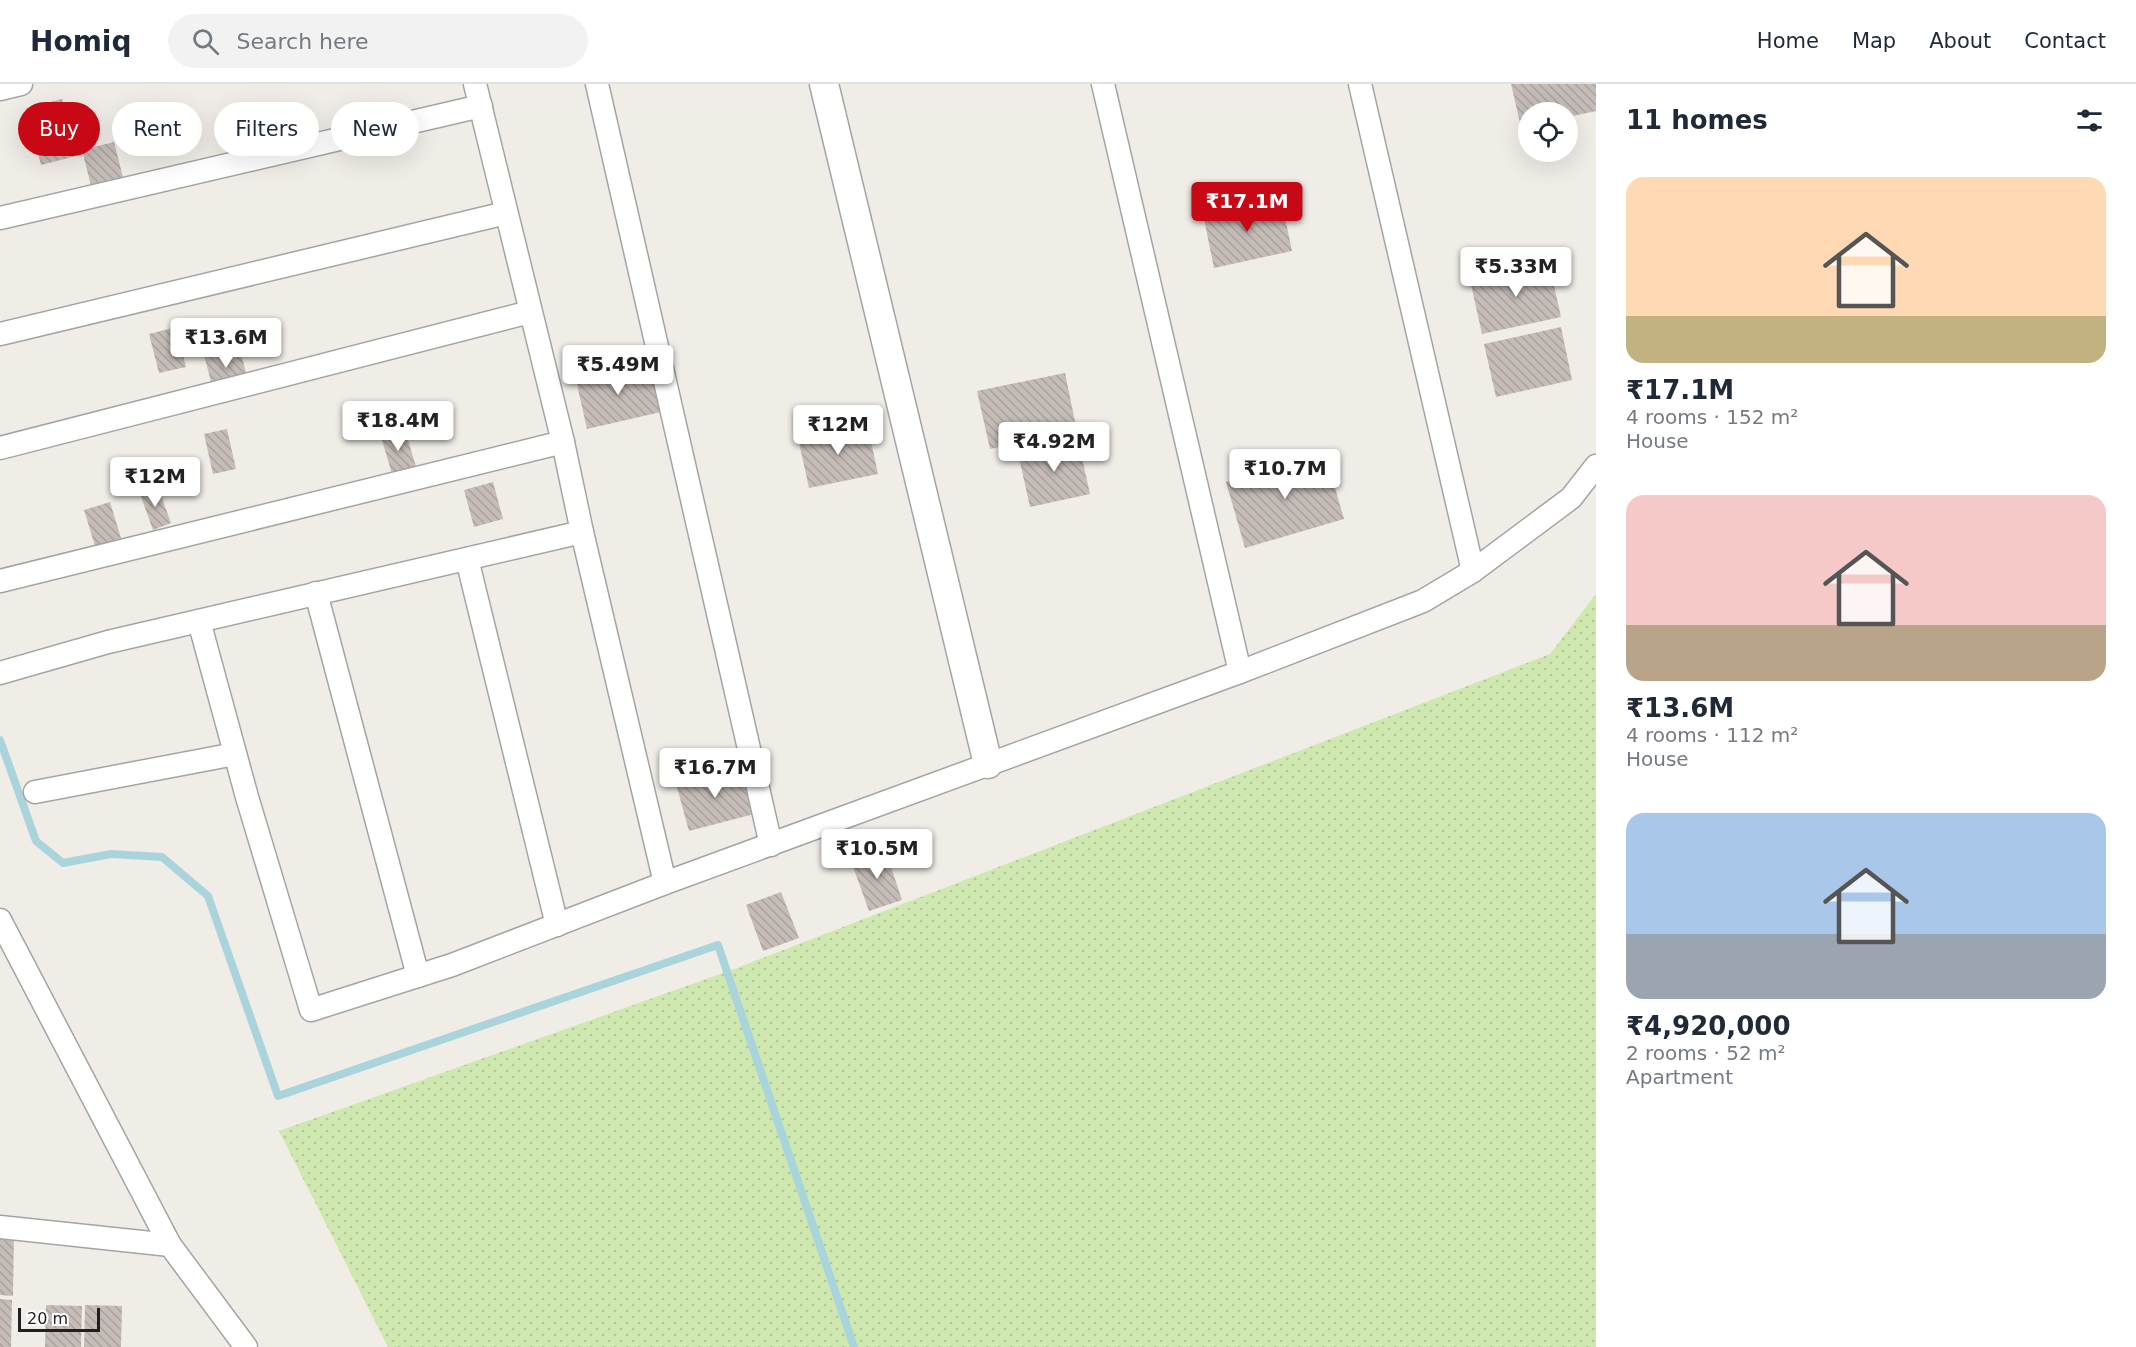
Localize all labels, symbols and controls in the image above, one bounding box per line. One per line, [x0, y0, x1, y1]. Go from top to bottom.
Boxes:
search box [168, 14, 588, 68]
text: Homiq [30, 25, 132, 58]
icon: search [189, 25, 222, 58]
text: Search here [237, 29, 369, 54]
text: Home [1757, 29, 1819, 53]
text: Map [1852, 29, 1896, 53]
text: About [1929, 29, 1991, 53]
text: Contact [2024, 29, 2106, 53]
chip: Buy [18, 102, 100, 156]
chip: Rent [112, 102, 202, 156]
chip: Filters [214, 102, 319, 156]
chip: New [331, 102, 419, 156]
map controls [1518, 102, 1578, 162]
button: locate [1518, 102, 1578, 162]
icon: filters [2073, 104, 2106, 137]
text: 11 homes [1626, 105, 1768, 135]
pin: ₹17.1M [1198, 182, 1296, 233]
text: ₹17.1M [1205, 189, 1289, 213]
icon: home [1812, 216, 1920, 324]
pin: ₹5.33M [1467, 247, 1565, 298]
text: ₹5.33M [1474, 254, 1558, 278]
pin: ₹13.6M [177, 318, 275, 369]
text: ₹13.6M [184, 325, 268, 349]
pin: ₹5.49M [569, 345, 667, 396]
text: ₹5.49M [576, 352, 660, 376]
text: ₹17.1M [1626, 375, 1734, 405]
pin: ₹18.4M [349, 401, 447, 452]
pin: ₹12M [802, 405, 874, 456]
text: 4 rooms · 152 m² [1626, 405, 1798, 429]
text: ₹18.4M [356, 408, 440, 432]
text: ₹12M [807, 412, 869, 436]
pin: ₹4.92M [1005, 422, 1103, 473]
text: ₹4.92M [1012, 429, 1096, 453]
text: House [1626, 429, 1689, 453]
pin: ₹10.7M [1236, 449, 1334, 500]
text: ₹10.7M [1243, 456, 1327, 480]
pin: ₹12M [119, 457, 191, 508]
text: ₹12M [124, 464, 186, 488]
icon: home [1812, 534, 1920, 642]
text: ₹13.6M [1626, 693, 1734, 723]
text: 4 rooms · 112 m² [1626, 723, 1798, 747]
text: House [1626, 747, 1689, 771]
pin: ₹16.7M [666, 748, 764, 799]
text: ₹16.7M [673, 755, 757, 779]
pin: ₹10.5M [828, 829, 926, 880]
text: ₹10.5M [835, 836, 919, 860]
icon: home [1812, 852, 1920, 960]
text: ₹4,920,000 [1626, 1011, 1790, 1041]
text: 2 rooms · 52 m² [1626, 1041, 1786, 1065]
text: Apartment [1626, 1065, 1733, 1089]
scale bar [18, 1305, 100, 1332]
text: 20 m [27, 1309, 68, 1328]

